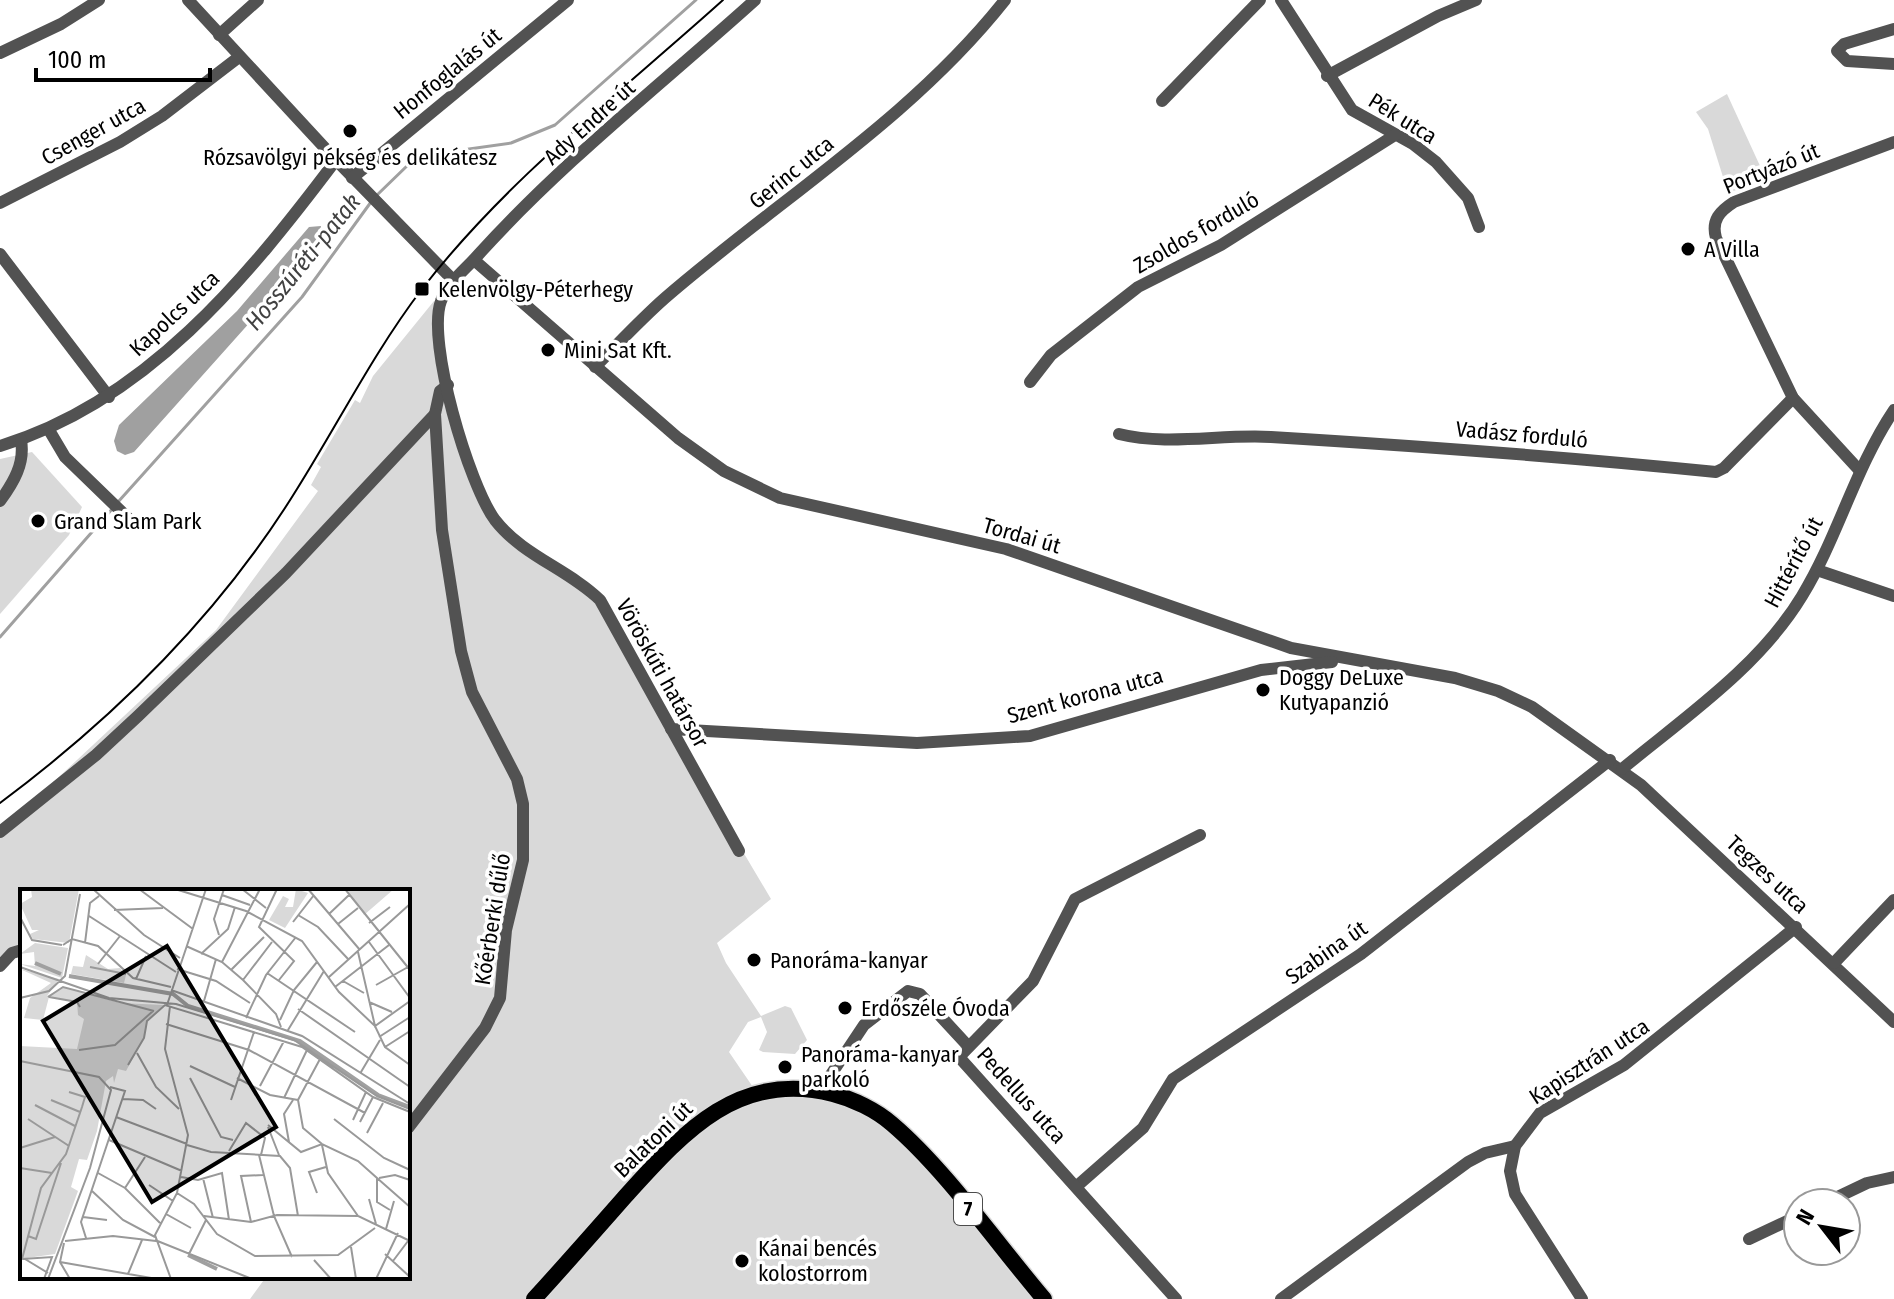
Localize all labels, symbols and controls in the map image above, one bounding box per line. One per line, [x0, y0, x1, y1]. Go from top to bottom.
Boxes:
street label: Honfoglalás út [388, 21, 507, 125]
scale bar [36, 32, 210, 82]
text: 100 m [48, 46, 106, 74]
street label: Ady Endre út [538, 74, 641, 170]
street label: Pék utca [1364, 87, 1442, 150]
street label: Csenger utca [36, 92, 150, 171]
marker: Rózsavölgyi pékség és delikátesz [341, 122, 359, 140]
street label: Gerinc utca [743, 130, 839, 215]
street label: Portyázó út [1719, 137, 1824, 200]
place label: Rózsavölgyi pékség és delikátesz [203, 144, 497, 171]
street label: Zsoldos forduló [1129, 186, 1264, 279]
water label: Hosszúréti-patak [240, 188, 367, 336]
place label: A Villa [1704, 236, 1760, 263]
marker: A Villa [1679, 240, 1697, 258]
street label: Kapolcs utca [124, 265, 225, 362]
place label: Kelenvölgy-Péterhegy [438, 276, 633, 303]
marker: Kelenvölgy-Péterhegy [413, 280, 431, 298]
place label: Mini Sat Kft. [564, 337, 672, 364]
marker: Mini Sat Kft. [539, 341, 557, 359]
street label: Vadász forduló [1455, 415, 1589, 454]
place label: Grand Slam Park [54, 508, 202, 535]
street label: Hittérítő út [1758, 511, 1829, 612]
marker: Grand Slam Park [29, 512, 47, 530]
street label: Tordai út [980, 512, 1065, 560]
street label: Vöröskúti határsor [611, 594, 715, 753]
street label: Szent korona utca [1004, 662, 1166, 729]
place label: Doggy DeLuxe Kutyapanzió [1279, 664, 1404, 716]
marker: Doggy DeLuxe Kutyapanzió [1254, 681, 1272, 699]
street label: Tegzes utca [1721, 830, 1814, 919]
street label: Kőérberki dűlő [469, 851, 516, 987]
inset map [20, 889, 410, 1279]
street label: Szabina út [1280, 914, 1373, 990]
place label: Panoráma-kanyar [770, 947, 928, 974]
marker: Panoráma-kanyar [745, 951, 763, 969]
place label: Erdőszéle Óvoda [861, 995, 1010, 1022]
marker: Erdőszéle Óvoda [836, 999, 854, 1017]
street label: Kapisztrán utca [1524, 1013, 1654, 1110]
place label: Panoráma-kanyar parkoló [801, 1041, 959, 1093]
street label: Pedellus utca [971, 1042, 1072, 1149]
marker: Panoráma-kanyar parkoló [776, 1058, 794, 1076]
street label: Balatoni út [609, 1095, 699, 1183]
north arrow [1782, 1187, 1862, 1267]
road number: 7 [954, 1193, 982, 1225]
text: N [1790, 1204, 1820, 1230]
place label: Kánai bencés kolostorrom [758, 1235, 877, 1287]
marker: Kánai bencés kolostorrom [733, 1252, 751, 1270]

